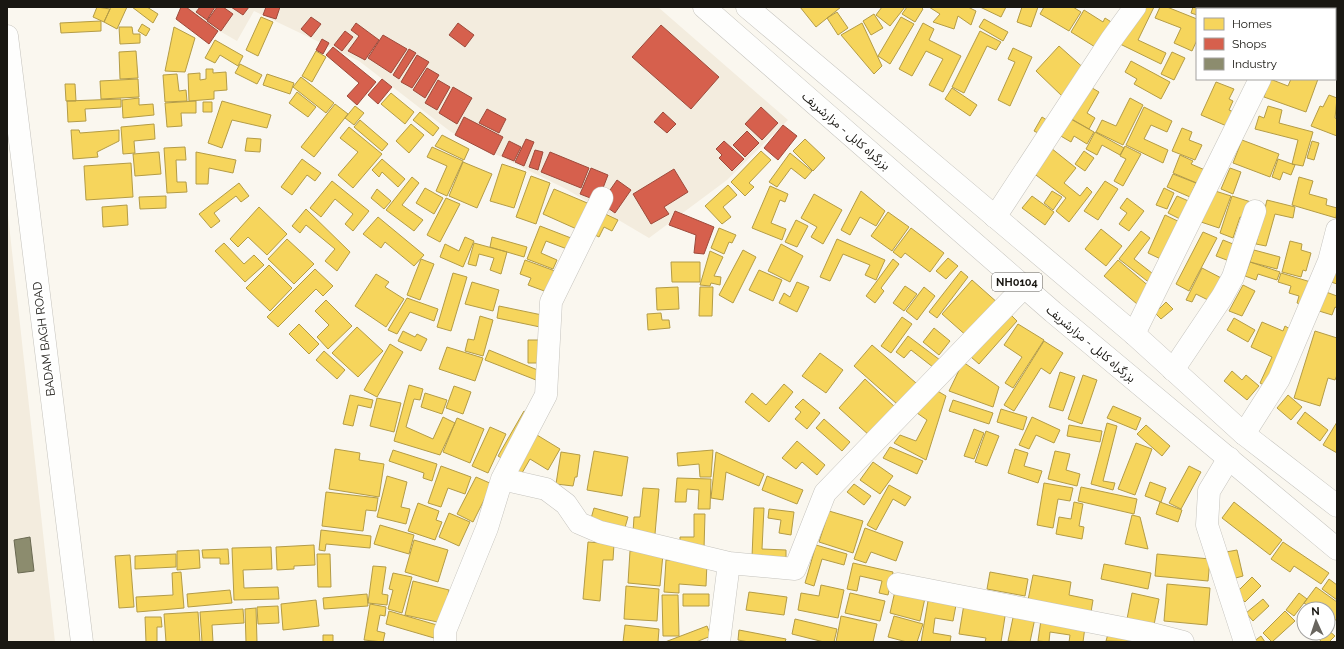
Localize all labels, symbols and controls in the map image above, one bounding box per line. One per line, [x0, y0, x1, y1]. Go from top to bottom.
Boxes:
legend [1196, 8, 1336, 80]
text: Homes [1232, 17, 1272, 31]
text: Shops [1232, 37, 1267, 51]
text: Industry [1232, 57, 1278, 71]
street label: بزرگراه کابل - مزارشریف [799, 89, 893, 173]
road number: NH0104 [992, 273, 1042, 291]
street label: BADAM BAGH ROAD [30, 281, 58, 397]
street label: بزرگراه کابل - مزارشریف [1044, 303, 1138, 385]
north arrow [1296, 601, 1336, 641]
text: N [1311, 605, 1320, 618]

